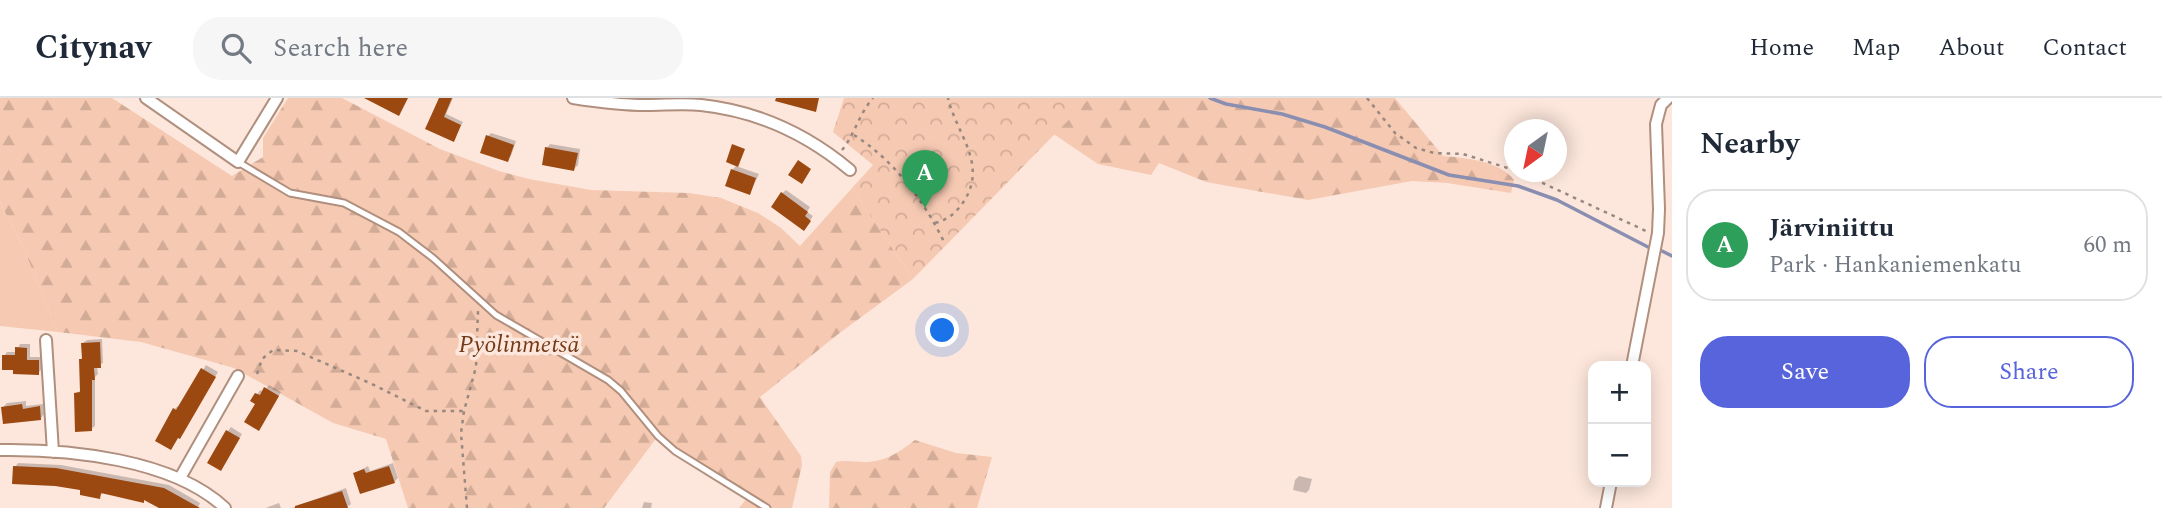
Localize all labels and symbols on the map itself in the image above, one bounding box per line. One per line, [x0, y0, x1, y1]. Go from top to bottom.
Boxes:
north arrow [1504, 119, 1567, 182]
pin: A [902, 150, 948, 208]
your location [925, 313, 959, 347]
park label: Pyölinmetsä [459, 327, 579, 363]

